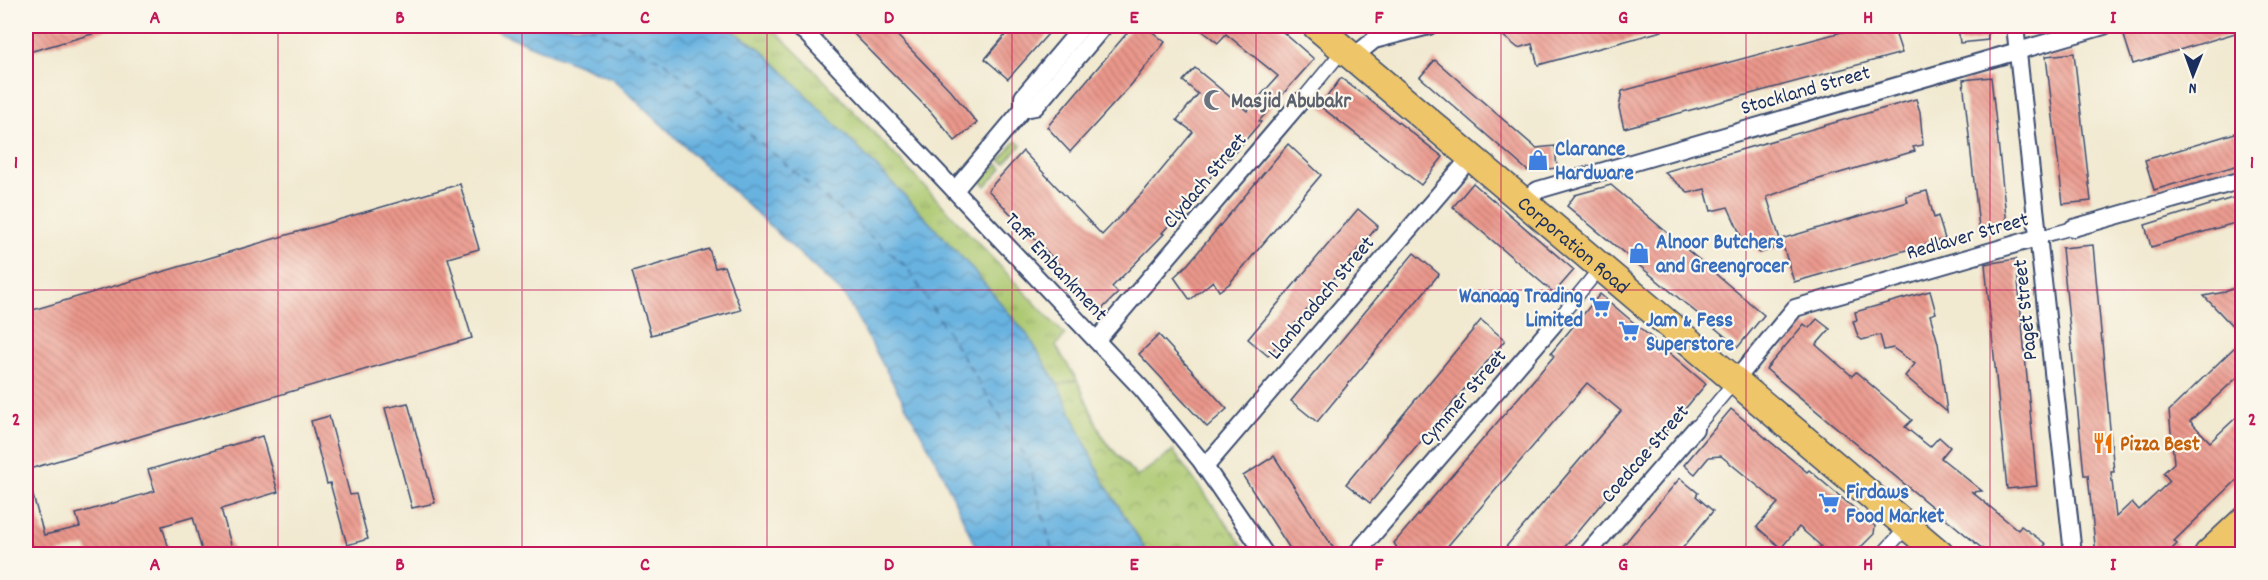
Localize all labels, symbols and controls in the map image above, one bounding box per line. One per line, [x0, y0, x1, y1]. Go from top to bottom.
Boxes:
text: A [150, 5, 161, 33]
text: B [395, 5, 405, 33]
text: C [640, 5, 650, 33]
text: D [884, 5, 895, 33]
text: E [1129, 5, 1139, 33]
text: F [1375, 5, 1385, 33]
text: G [1618, 5, 1628, 33]
text: H [1863, 5, 1873, 33]
text: I [2110, 5, 2117, 33]
north arrow [2163, 45, 2223, 105]
street label: Stockland Street [1737, 59, 1874, 125]
text: N [2189, 76, 2197, 99]
mosque icon: Masjid Abubakr [1202, 88, 1226, 112]
place label: Masjid Abubakr [1231, 88, 1352, 118]
street label: Clydach Street [1157, 127, 1256, 237]
place label: Clarance Hardware [1555, 136, 1634, 190]
shop icon: Clarance Hardware [1526, 148, 1550, 172]
text: 1 [14, 150, 18, 178]
text: 1 [2250, 150, 2254, 178]
street label: Corporation Road [1509, 190, 1635, 303]
street label: Redlaver Street [1903, 206, 2033, 270]
street label: Taff Embankment [996, 207, 1114, 330]
place label: Alnoor Butchers and Greengrocer [1656, 229, 1790, 283]
street label: Llanbradach Street [1261, 230, 1383, 367]
shop icon: Alnoor Butchers and Greengrocer [1627, 241, 1651, 265]
street label: Paget Street [2007, 257, 2047, 362]
place label: Wanaag Trading Limited [1459, 283, 1583, 337]
supermarket icon: Wanaag Trading Limited [1588, 295, 1612, 319]
place label: Jam & Fess Superstore [1646, 307, 1734, 361]
supermarket icon: Jam & Fess Superstore [1617, 319, 1641, 343]
street label: Cymmer Street [1413, 343, 1515, 454]
street label: Coedcae Street [1595, 399, 1698, 511]
text: 2 [12, 407, 20, 435]
text: 2 [2248, 407, 2256, 435]
restaurant icon: Pizza Best [2091, 431, 2115, 455]
place label: Pizza Best [2120, 431, 2200, 461]
place label: Firdaws Food Market [1846, 479, 1945, 533]
supermarket icon: Firdaws Food Market [1817, 491, 1841, 515]
text: A [150, 552, 161, 580]
text: B [395, 552, 405, 580]
text: C [640, 552, 650, 580]
text: D [884, 552, 895, 580]
text: E [1129, 552, 1139, 580]
text: F [1375, 552, 1385, 580]
text: G [1618, 552, 1628, 580]
text: H [1863, 552, 1873, 580]
text: I [2110, 552, 2117, 580]

